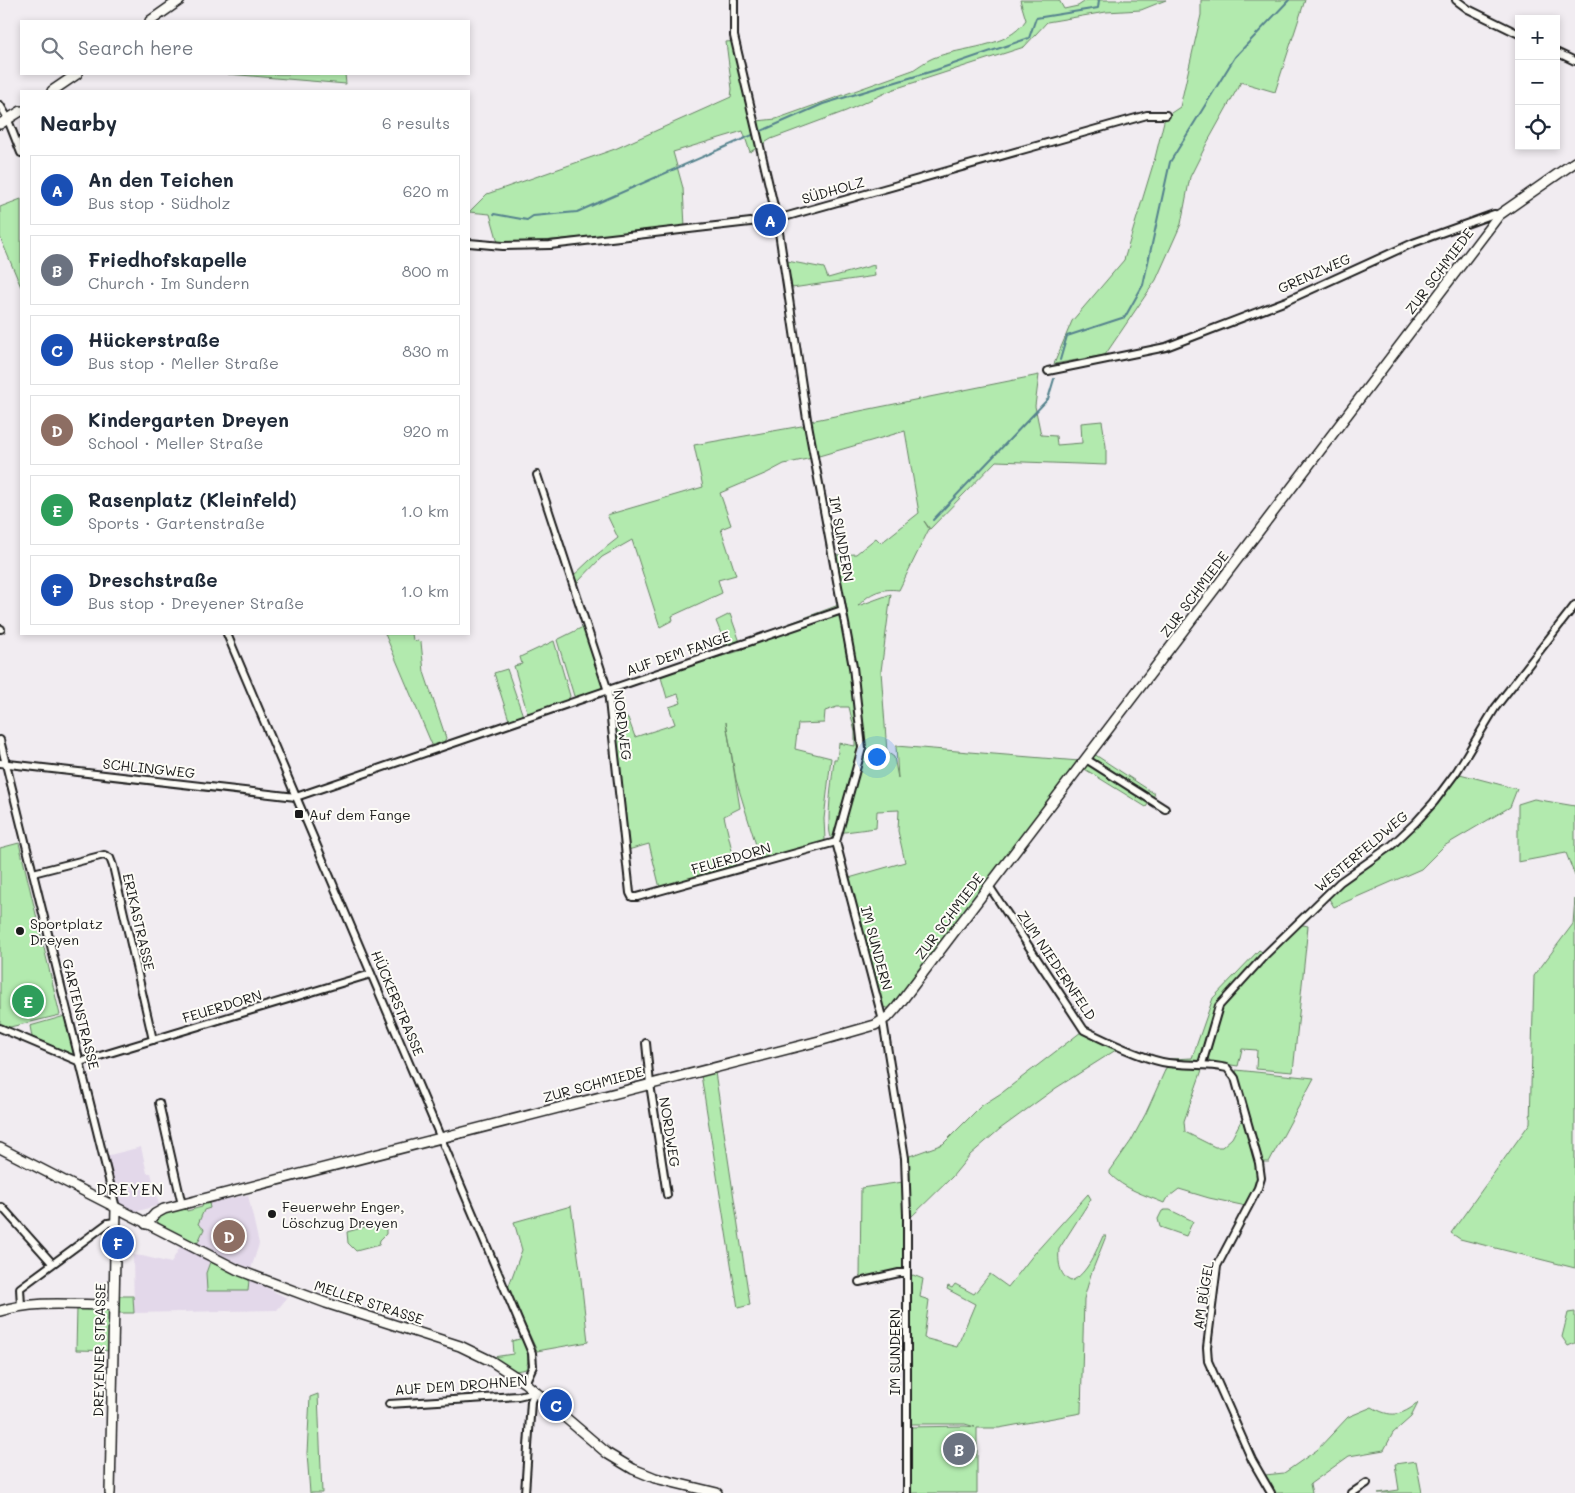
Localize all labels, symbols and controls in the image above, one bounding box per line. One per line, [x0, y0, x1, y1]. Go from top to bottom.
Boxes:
map controls [1515, 15, 1560, 150]
button: + [1515, 15, 1560, 60]
search box [20, 20, 470, 75]
icon: search [38, 34, 66, 62]
text: Search here [78, 35, 194, 60]
button: − [1515, 60, 1560, 105]
button: locate [1515, 105, 1560, 150]
text: Nearby [40, 109, 117, 136]
text: 6 results [382, 112, 450, 133]
text: An den Teichen [88, 167, 234, 192]
street label: SÜDHOLZ [799, 172, 867, 208]
text: A [51, 180, 63, 201]
text: 620 m [403, 180, 449, 201]
text: Bus stop · Südholz [88, 192, 230, 213]
pin: A [754, 201, 786, 239]
street label: ZUR SCHMIEDE [1400, 224, 1478, 318]
text: Friedhofskapelle [88, 247, 247, 272]
street label: GRENZWEG [1275, 248, 1353, 298]
text: B [52, 260, 62, 281]
text: 800 m [402, 260, 449, 281]
text: Church · Im Sundern [88, 272, 249, 293]
text: Hückerstraße [88, 327, 220, 352]
text: C [51, 340, 63, 361]
text: 830 m [402, 340, 449, 361]
text: Bus stop · Meller Straße [88, 352, 279, 373]
text: Kindergarten Dreyen [88, 407, 289, 432]
text: D [51, 420, 63, 441]
text: 920 m [403, 420, 449, 441]
text: School · Meller Straße [88, 432, 264, 453]
text: Rasenplatz (Kleinfeld) [88, 487, 297, 512]
street label: IM SUNDERN [825, 495, 859, 583]
text: E [52, 500, 62, 521]
text: 1.0 km [401, 500, 449, 521]
text: Sports · Gartenstraße [88, 512, 265, 533]
street label: ZUR SCHMIEDE [1155, 547, 1233, 641]
text: Dreschstraße [88, 567, 218, 592]
text: F [52, 580, 62, 601]
text: 1.0 km [401, 580, 449, 601]
text: Bus stop · Dreyener Straße [88, 592, 304, 613]
street label: AUF DEM FANGE [623, 626, 733, 680]
street label: NORDWEG [609, 689, 637, 761]
your location [864, 744, 890, 770]
street label: SCHLINGWEG [102, 754, 196, 782]
place label: Auf dem Fange [309, 805, 411, 824]
street label: WESTERFELDWEG [1310, 806, 1412, 896]
marker: Auf dem Fange [293, 808, 305, 820]
street label: FEUERDORN [689, 838, 773, 878]
street label: ZUR SCHMIEDE [910, 869, 988, 963]
street label: ERIKASTRASSE [119, 871, 159, 973]
street label: IM SUNDERN [857, 904, 897, 992]
street label: ZUM NIEDERNFELD [1013, 906, 1101, 1024]
place label: Sportplatz Dreyen [30, 914, 103, 949]
marker: Sportplatz Dreyen [14, 925, 26, 937]
street label: HÜCKERSTRASSE [367, 947, 429, 1059]
street label: GARTENSTRASSE [58, 957, 104, 1071]
pin: E [12, 982, 44, 1020]
street label: FEUERDORN [180, 985, 264, 1027]
street label: ZUR SCHMIEDE [541, 1061, 645, 1107]
street label: NORDWEG [655, 1096, 685, 1168]
district label: DREYEN [96, 1178, 164, 1199]
place label: Feuerwehr Enger, Löschzug Dreyen [282, 1197, 405, 1232]
marker: Feuerwehr Enger, Löschzug Dreyen [266, 1208, 278, 1220]
pin: D [213, 1217, 245, 1255]
pin: F [102, 1224, 134, 1262]
street label: AM BÜGEL [1188, 1259, 1218, 1331]
street label: MELLER STRASSE [312, 1275, 426, 1329]
street label: DREYENER STRASSE [88, 1283, 110, 1417]
street label: IM SUNDERN [885, 1309, 904, 1395]
street label: AUF DEM DROHNEN [394, 1371, 528, 1399]
pin: C [540, 1386, 572, 1424]
pin: B [943, 1430, 975, 1468]

